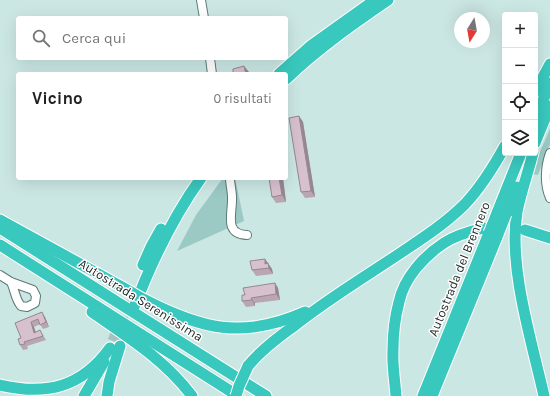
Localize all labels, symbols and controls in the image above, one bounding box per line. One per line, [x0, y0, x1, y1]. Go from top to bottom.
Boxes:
north arrow [454, 12, 490, 48]
map controls [502, 12, 538, 156]
button: + [502, 12, 538, 48]
search box [16, 16, 288, 60]
icon: search [30, 27, 52, 49]
text: Cerca qui [62, 29, 126, 47]
button: − [502, 48, 538, 84]
button: locate [502, 84, 538, 120]
text: Vicino [32, 88, 83, 108]
text: 0 risultati [213, 91, 272, 106]
button: layers [502, 120, 538, 156]
street label: Autostrada del Brennero [425, 200, 493, 338]
street label: Autostrada Serenissima [76, 256, 206, 344]

